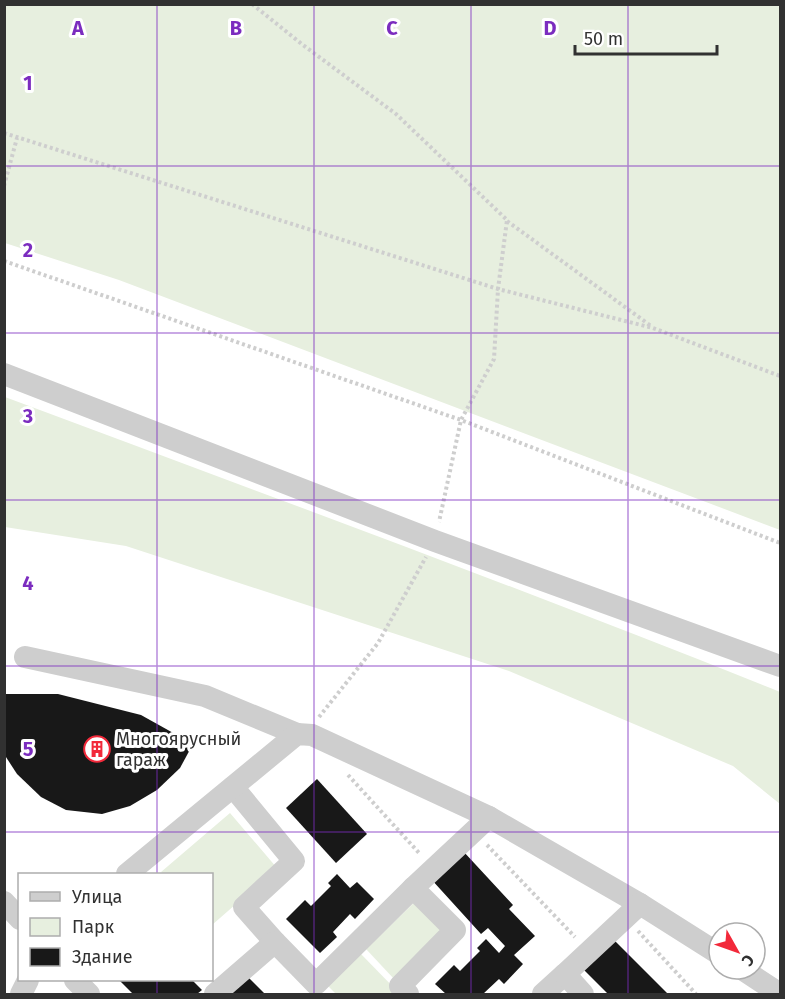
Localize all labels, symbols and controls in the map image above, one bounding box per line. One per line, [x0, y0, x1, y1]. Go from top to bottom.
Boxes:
text: A [71, 16, 85, 40]
text: B [230, 16, 242, 40]
text: C [386, 16, 398, 40]
text: D [543, 16, 557, 40]
scale bar [575, 18, 718, 56]
text: 50 m [584, 28, 623, 50]
text: 1 [23, 71, 33, 95]
text: 2 [23, 238, 33, 262]
text: 3 [22, 404, 33, 428]
text: 4 [22, 571, 34, 595]
place label: Многоярусный гараж [116, 728, 241, 771]
building icon: Многоярусный гараж [82, 734, 112, 764]
text: 5 [23, 737, 34, 761]
legend [18, 873, 213, 981]
text: Улица [72, 886, 122, 908]
text: Парк [72, 916, 115, 938]
north arrow [707, 921, 767, 981]
text: Здание [72, 946, 133, 968]
text: С [737, 951, 758, 971]

